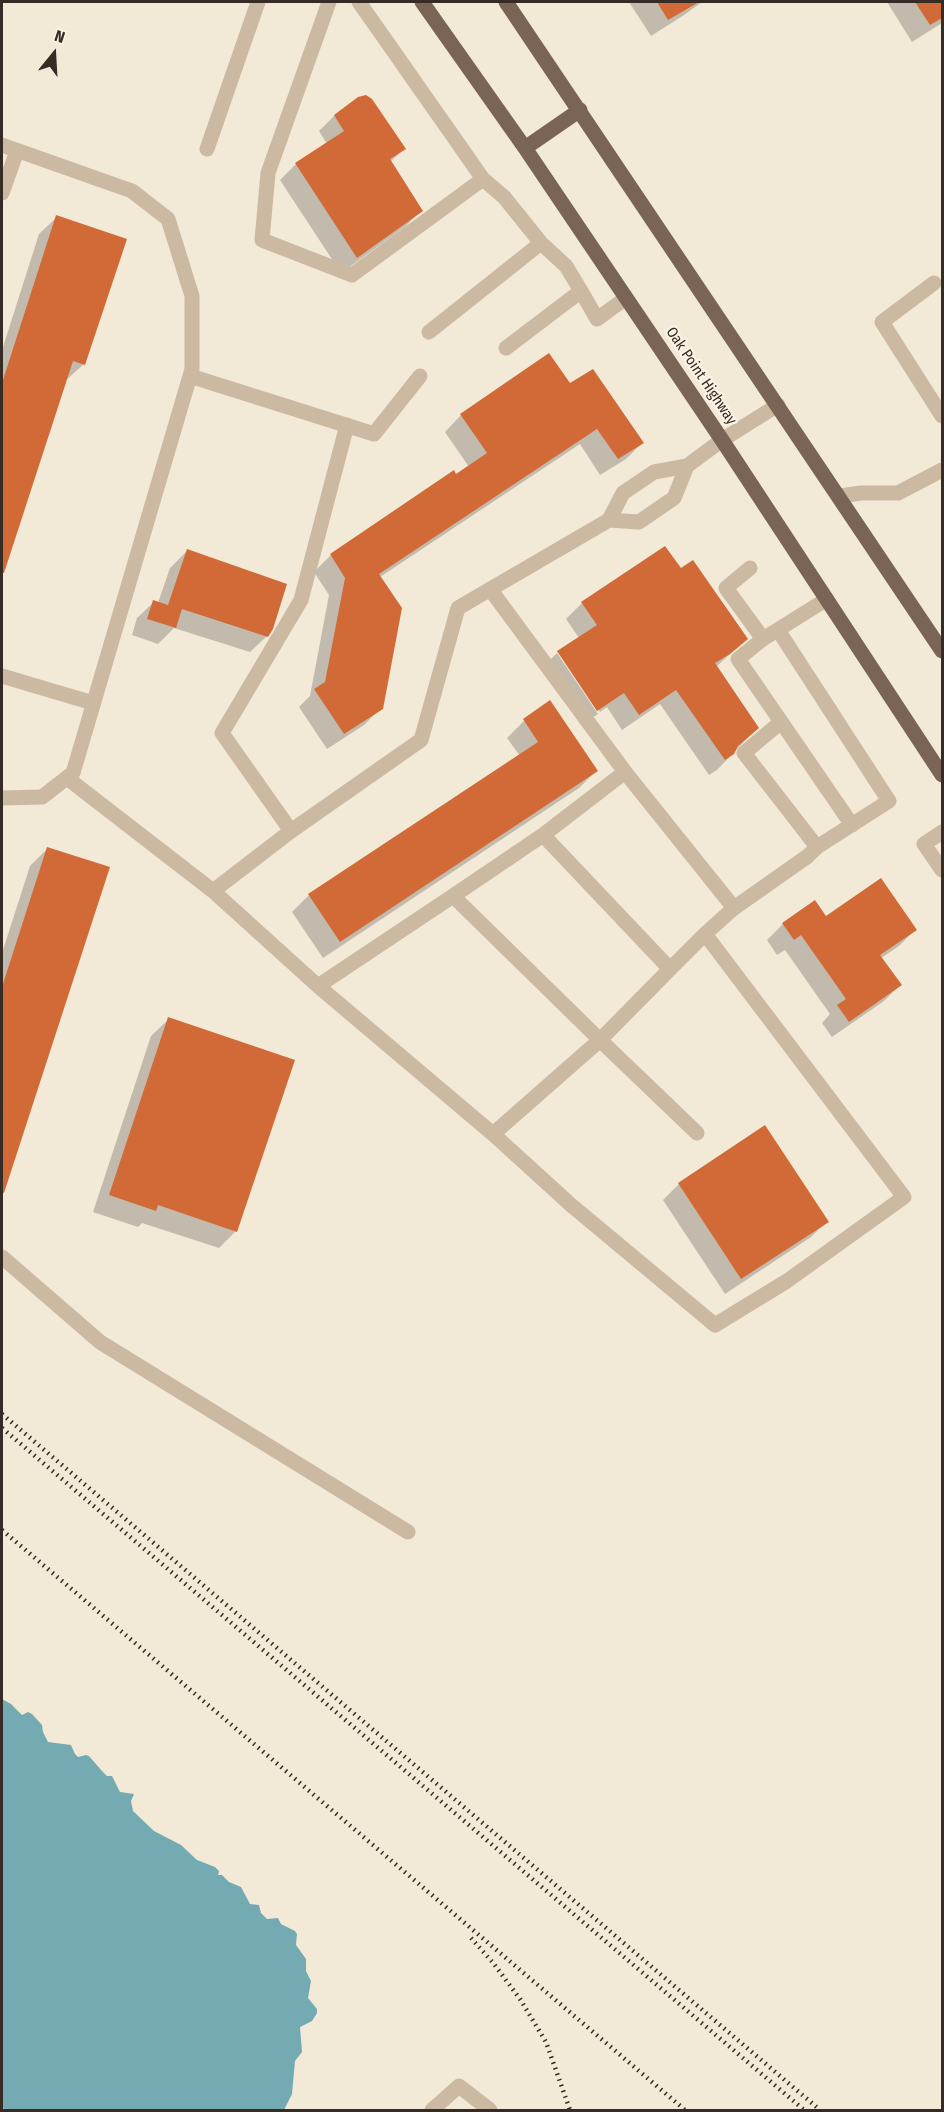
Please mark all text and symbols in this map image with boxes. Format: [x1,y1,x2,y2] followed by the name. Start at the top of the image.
[24,24,84,84] north arrow
[52,26,67,47] text: N
[662,324,740,428] street label: Oak Point Highway

